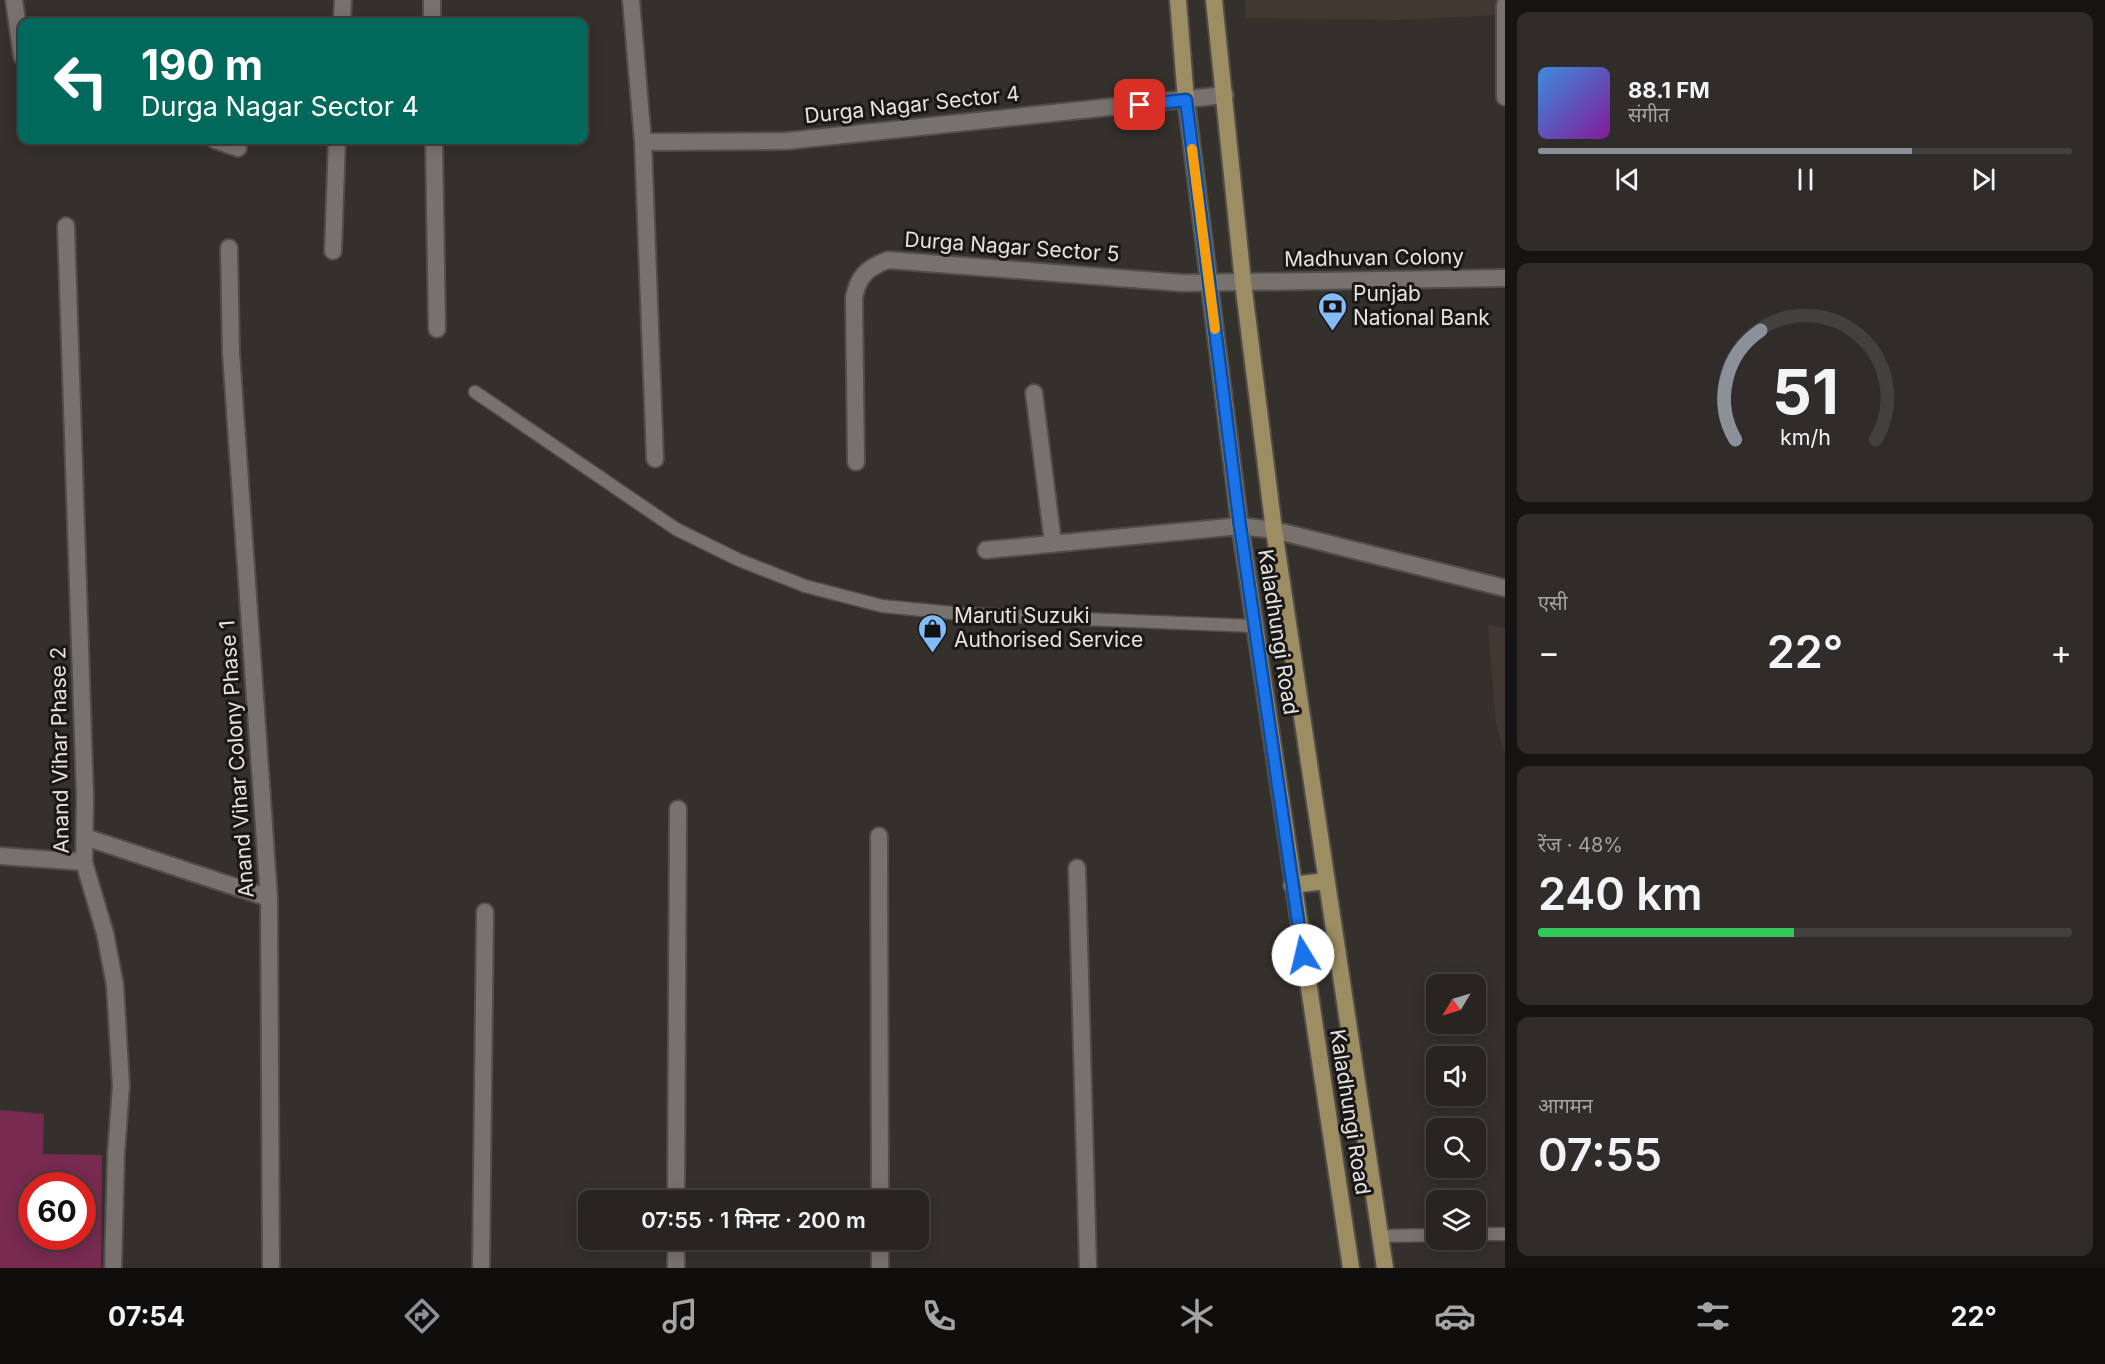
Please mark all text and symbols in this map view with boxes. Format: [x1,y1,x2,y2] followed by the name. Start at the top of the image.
[141,39,263,90] text: 190 m
[42,42,120,120] icon: left
[1628,77,1710,103] text: 88.1 FM
[1114,79,1165,130] pin
[803,81,1021,128] street label: Durga Nagar Sector 4
[1123,88,1156,121] icon: arrive
[141,90,419,123] text: Durga Nagar Sector 4
[1628,103,1669,127] text: संगीत
[1611,163,1644,196] icon: previous
[1789,163,1822,196] icon: pause
[1967,163,2000,196] icon: next
[904,227,1120,266] street label: Durga Nagar Sector 5
[1284,243,1464,272] street label: Madhuvan Colony
[1353,281,1490,330] place label: Punjab National Bank
[1316,290,1348,332] bank icon: Punjab National Bank
[1772,354,1838,429] text: 51
[1780,424,1830,450] text: km/h
[1253,547,1304,717] street label: Kaladhungi Road
[1538,591,1568,615] text: एसी
[954,603,1143,652] place label: Maruti Suzuki Authorised Service
[917,612,949,654] shop icon: Maruti Suzuki Authorised Service
[214,619,259,899] street label: Anand Vihar Colony Phase 1
[1767,624,1843,679] text: 22°
[1538,632,1560,672] text: −
[2050,632,2072,672] text: +
[45,646,74,854] street label: Anand Vihar Phase 2
[1538,833,1623,857] text: रेंज · 48%
[1538,866,1702,921] text: 240 km
[1271,923,1335,987] position arrow
[1426,974,1486,1034] north arrow
[1426,974,1486,1250] map controls
[1325,1027,1376,1197] street label: Kaladhungi Road
[1426,1046,1486,1106] button: sound
[1538,1094,1593,1118] text: आगमन
[1426,1118,1486,1178] button: search
[1538,1127,1662,1182] text: 07:55
[18,1172,96,1250] speed limit sign: 60
[1426,1190,1486,1250] button: layers
[641,1207,866,1233] text: 07:55 · 1 मिनट · 200 m
[401,1295,443,1337] icon: directions
[659,1295,701,1337] icon: music
[918,1295,960,1337] icon: phone
[1176,1295,1218,1337] icon: climate
[1434,1295,1476,1337] icon: car
[1692,1295,1734,1337] icon: filters
[108,1300,185,1333] text: 07:54
[1950,1300,1997,1333] text: 22°

